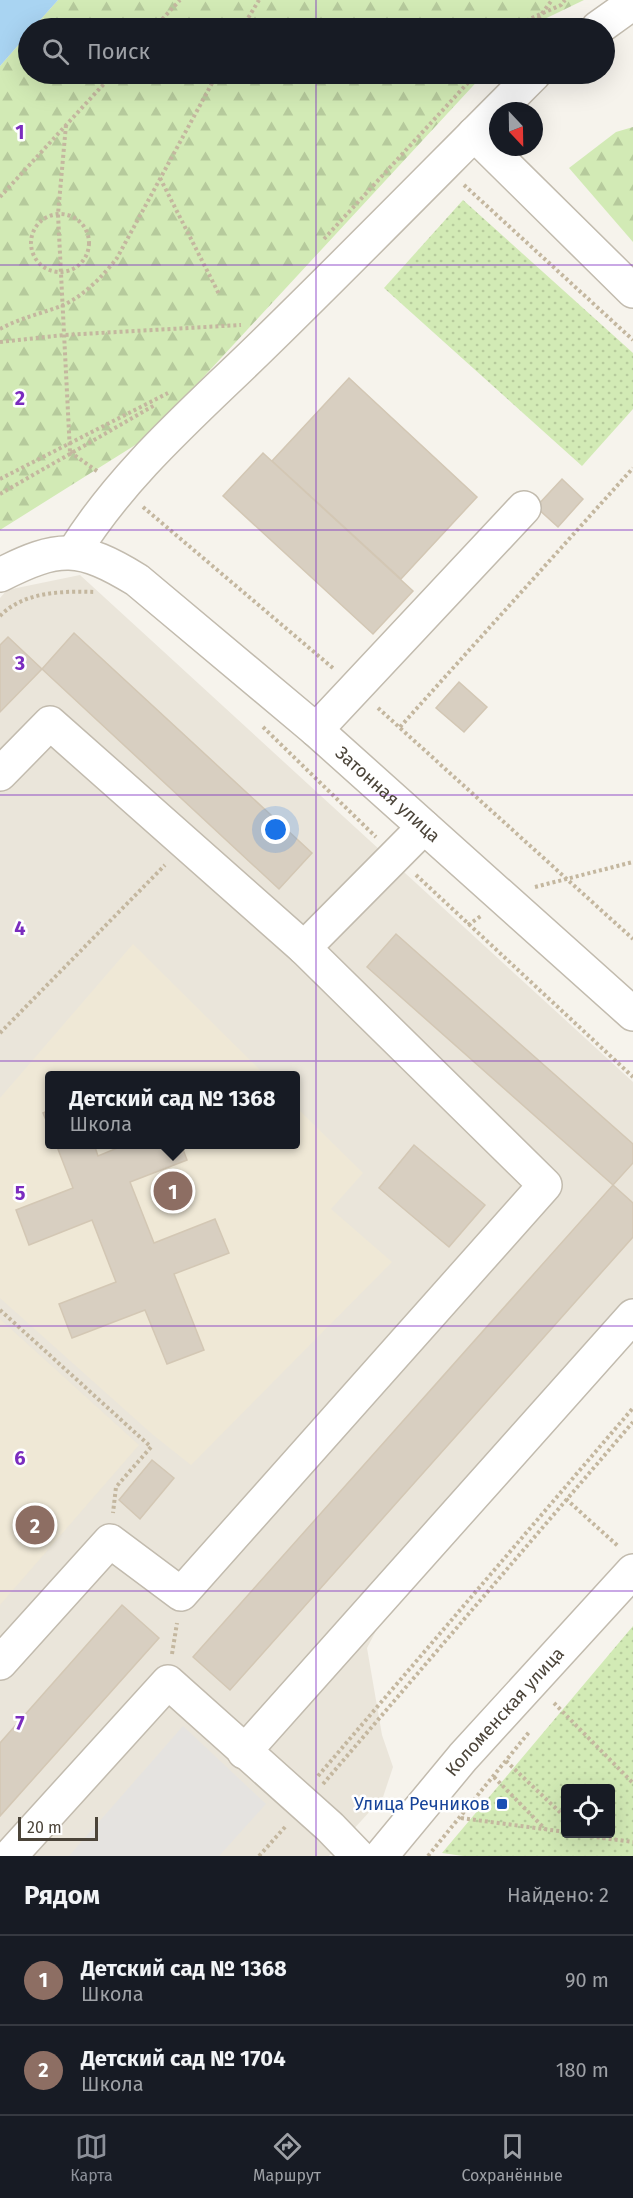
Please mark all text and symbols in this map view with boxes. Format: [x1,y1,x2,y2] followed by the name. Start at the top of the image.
[18,18,615,84] search box
[39,35,72,68] icon: search
[87,38,150,65] text: Поиск
[489,102,543,156] north arrow
[15,120,25,144] text: 1
[15,386,25,410] text: 2
[14,651,25,675] text: 3
[331,742,445,847] street label: Затонная улица
[261,815,290,844] your location
[14,916,26,940] text: 4
[45,1071,300,1149] popup
[70,1085,275,1112] text: Детский сад № 1368
[70,1112,132,1136] text: Школа
[154,1168,192,1214] pin: 1
[15,1181,26,1205] text: 5
[14,1446,26,1470] text: 6
[15,1502,54,1547] pin: 2
[441,1643,569,1781] street label: Коломенская улица
[15,1711,25,1735] text: 7
[561,1784,615,1838] map controls
[561,1784,615,1838] button: locate
[354,1793,490,1815] place label: Улица Речников
[495,1797,509,1811] marker: Улица Речников
[18,1814,98,1842] scale bar
[27,1818,62,1837] text: 20 m
[24,1880,100,1911] text: Рядом
[507,1883,609,1907] text: Найдено: 2
[81,1955,287,1982] text: Детский сад № 1368
[39,1968,48,1992] text: 1
[565,1968,609,1992] text: 90 m
[81,1982,144,2006] text: Школа
[81,2045,286,2072] text: Детский сад № 1704
[38,2058,49,2082] text: 2
[556,2058,609,2082] text: 180 m
[81,2072,144,2096] text: Школа
[70,2130,113,2185] tab: Карта
[253,2130,321,2185] tab: Маршрут
[461,2130,563,2185] tab: Сохранённые

